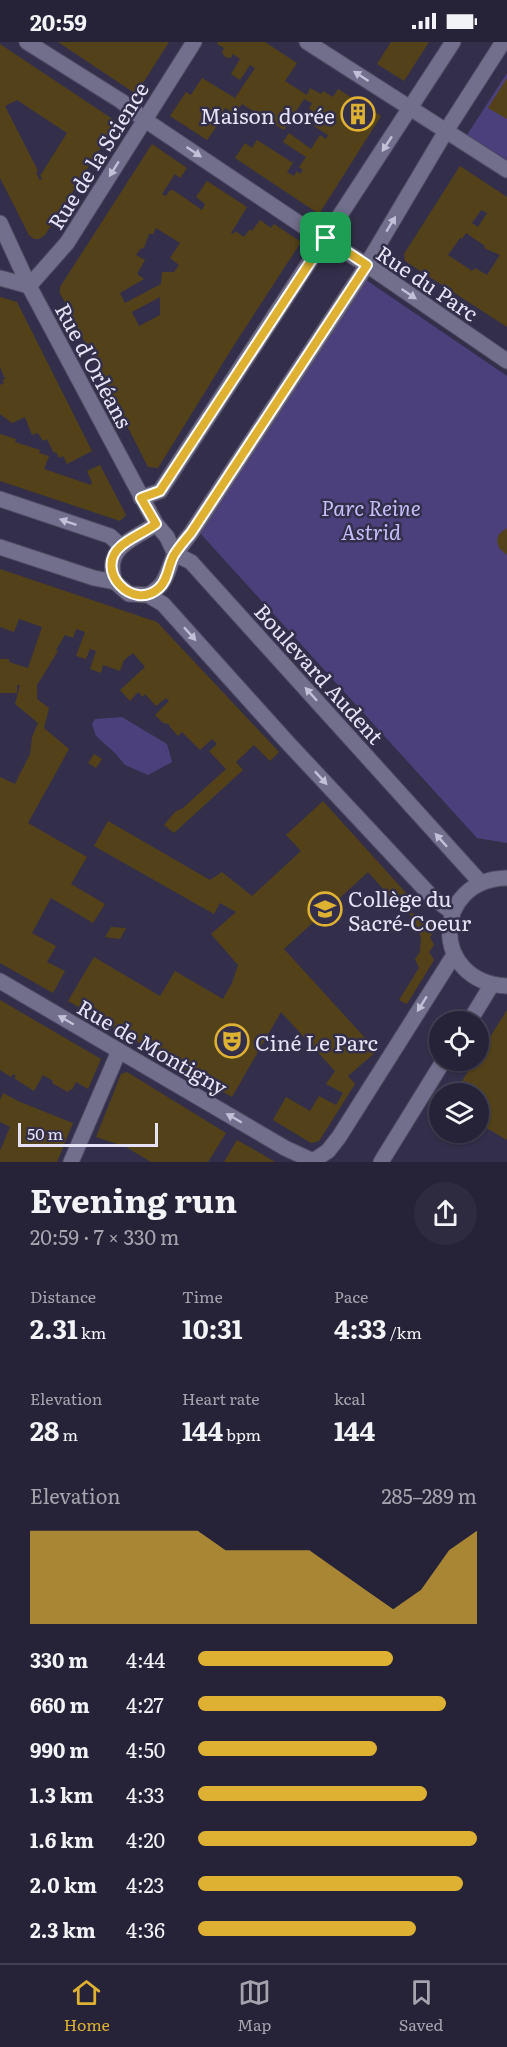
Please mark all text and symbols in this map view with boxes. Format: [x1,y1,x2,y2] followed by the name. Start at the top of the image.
[30,5,87,38] text: 20:59
[352,71,369,82] one-way arrow
[39,75,155,235] street label: Rue de la Science
[340,96,376,132] building icon: Maison dorée
[200,99,335,130] place label: Maison dorée
[381,136,392,152] one-way arrow
[186,146,202,158] one-way arrow
[108,161,119,177] one-way arrow
[300,212,351,263] pin
[386,215,396,232] one-way arrow
[309,221,342,254] icon: arrive
[371,237,485,327] street label: Rue du Parc
[401,288,417,300] one-way arrow
[49,297,141,433] street label: Rue d'Orléans
[321,491,421,546] park label: Parc Reine Astrid
[59,517,77,527] one-way arrow
[248,596,392,751] street label: Boulevard Audent
[183,626,196,641] one-way arrow
[304,687,318,702] one-way arrow
[314,771,328,786] one-way arrow
[435,833,448,848] one-way arrow
[348,882,471,937] place label: Collège du Sacré-Coeur
[307,891,343,927] school or university icon: Collège du Sacré-Coeur
[72,990,234,1102] street label: Rue de Montigny
[417,996,428,1012] one-way arrow
[429,1011,489,1143] map controls
[429,1011,489,1071] button: locate
[58,1014,74,1025] one-way arrow
[214,1023,250,1059] theatre icon: Ciné Le Parc
[255,1026,378,1057] place label: Ciné Le Parc
[429,1083,489,1143] button: layers
[226,1113,242,1124] one-way arrow
[18,1120,158,1148] scale bar
[27,1121,63,1145] text: 50 m
[30,1174,237,1223] text: Evening run
[414,1182,477,1245] button: share
[30,1221,179,1251] text: 20:59 · 7 × 330 m
[30,1284,96,1308] text: Distance
[182,1284,223,1308] text: Time
[334,1284,368,1308] text: Pace
[30,1308,78,1347] text: 2.31
[182,1308,242,1347] text: 10:31
[334,1308,387,1347] text: 4:33
[78,1320,106,1344] text: km
[387,1320,422,1344] text: /km
[30,1386,102,1410] text: Elevation
[182,1386,260,1410] text: Heart rate
[334,1386,366,1410] text: kcal
[30,1410,59,1449] text: 28
[182,1410,223,1449] text: 144
[334,1410,375,1449] text: 144
[59,1422,78,1446] text: m
[223,1422,261,1446] text: bpm
[30,1480,120,1510] text: Elevation
[381,1480,477,1510] text: 285–289 m
[30,1644,88,1674] text: 330 m
[126,1644,165,1674] text: 4:44
[30,1689,90,1719] text: 660 m
[126,1689,164,1719] text: 4:27
[30,1734,89,1764] text: 990 m
[126,1734,165,1764] text: 4:50
[30,1779,93,1809] text: 1.3 km
[126,1779,165,1809] text: 4:33
[30,1824,94,1854] text: 1.6 km
[126,1824,165,1854] text: 4:20
[30,1869,97,1899] text: 2.0 km
[126,1869,164,1899] text: 4:23
[30,1914,96,1944] text: 2.3 km
[126,1914,165,1944] text: 4:36
[64,1976,110,2036] tab: Home
[237,1976,271,2036] tab: Map
[399,1976,443,2036] tab: Saved

